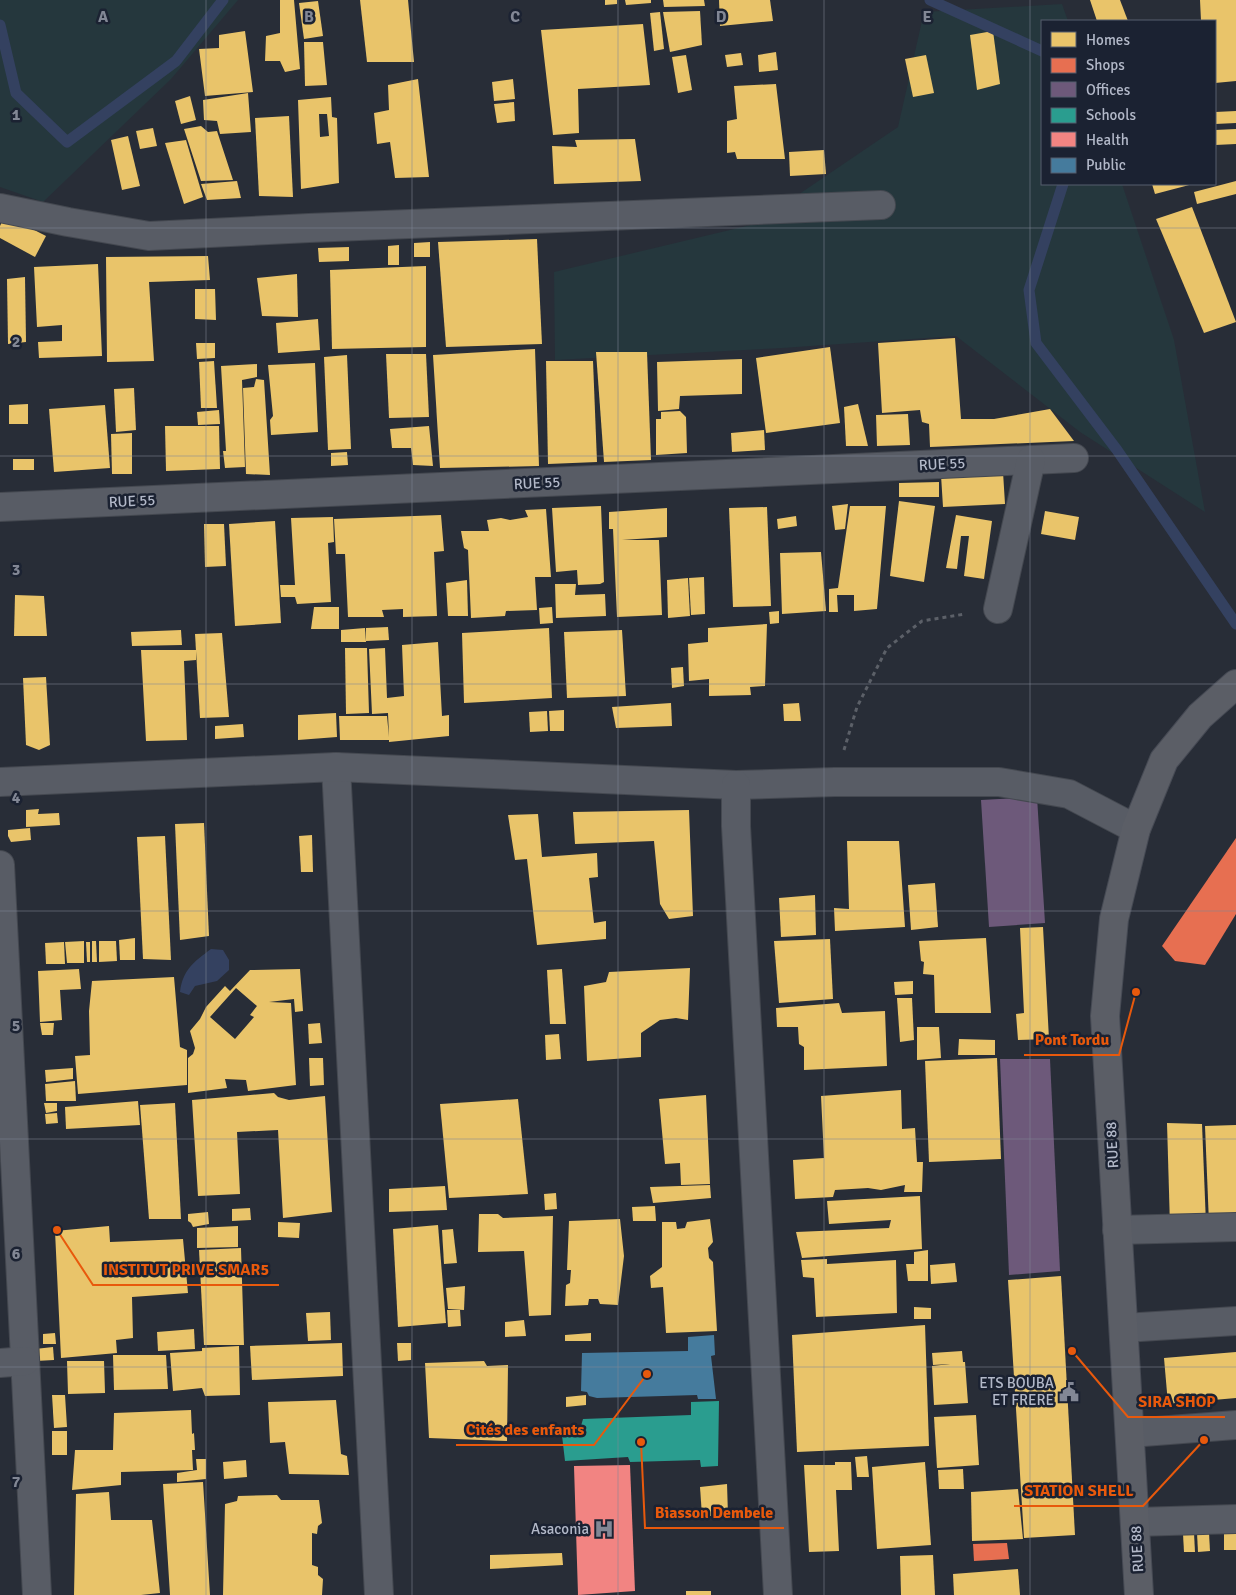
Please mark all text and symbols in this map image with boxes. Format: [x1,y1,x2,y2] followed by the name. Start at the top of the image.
[98,7,109,27] text: A
[304,7,314,27] text: B
[510,7,520,27] text: C
[716,7,727,27] text: D
[922,7,932,27] text: E
[1041,20,1216,185] legend
[1086,31,1130,49] text: Homes
[1086,56,1125,74] text: Shops
[1086,81,1131,99] text: Offices
[12,105,21,125] text: 1
[1086,106,1137,124] text: Schools
[1086,131,1129,149] text: Health
[1086,156,1126,174] text: Public
[12,332,20,352] text: 2
[918,454,966,474] street label: RUE 55
[513,473,561,493] street label: RUE 55
[108,491,156,511] street label: RUE 55
[12,560,20,580] text: 3
[12,788,21,808] text: 4
[12,1016,20,1036] text: 5
[1024,1024,1119,1055] callout: Pont Tordu
[1035,1030,1109,1050] text: Pont Tordu
[1102,1121,1122,1169] street label: RUE 88
[12,1244,21,1264] text: 6
[93,1254,279,1285] callout: INSTITUT PRIVE SMAR5
[103,1260,269,1280] text: INSTITUT PRIVE SMAR5
[979,1374,1054,1409] place label: ETS BOUBA ET FRERE
[1058,1381,1080,1403] public building icon: ETS BOUBA ET FRERE
[1128,1386,1225,1417] callout: SIRA SHOP
[1138,1392,1216,1412] text: SIRA SHOP
[456,1414,594,1445] callout: Cités des enfants
[466,1420,584,1440] text: Cités des enfants
[12,1472,21,1492] text: 7
[1014,1475,1143,1506] callout: STATION SHELL
[1024,1481,1134,1501] text: STATION SHELL
[645,1497,784,1528] callout: Biasson Dembele
[655,1503,773,1523] text: Biasson Dembele
[593,1518,615,1540] hospital icon: Asaconia
[531,1520,589,1538] place label: Asaconia
[1127,1525,1147,1573] street label: RUE 88

